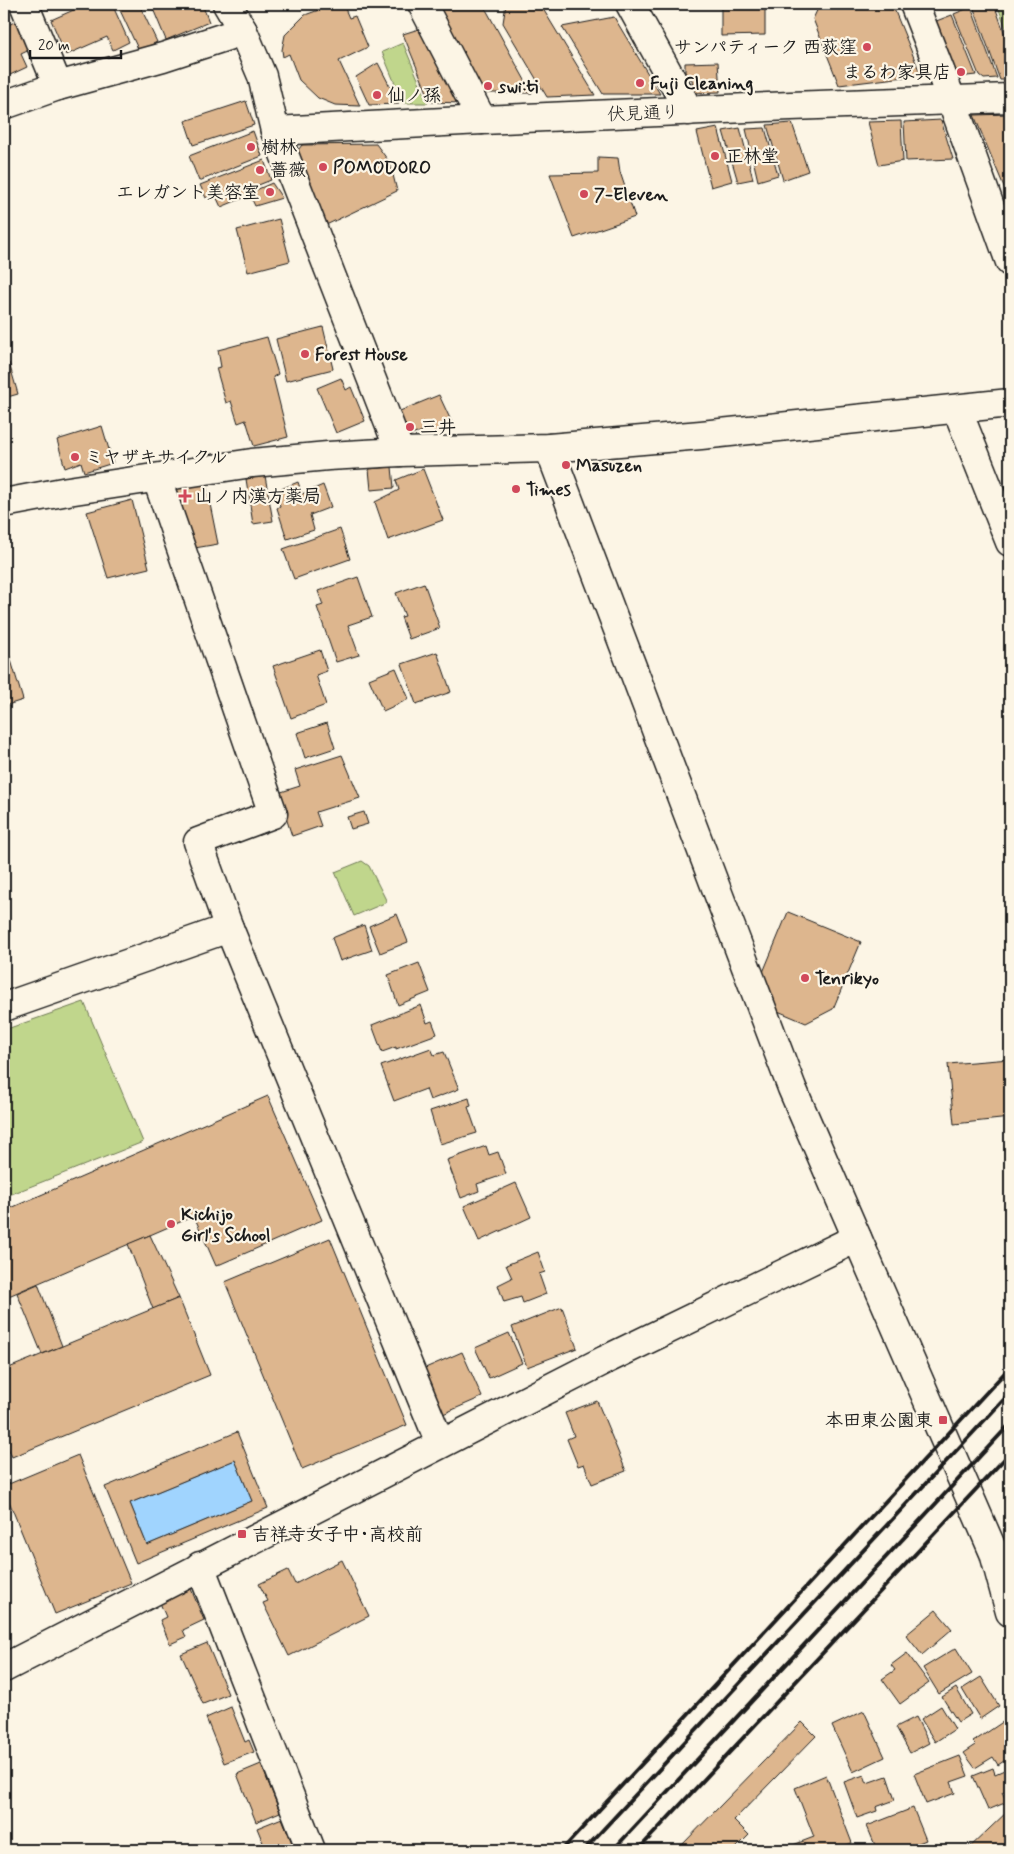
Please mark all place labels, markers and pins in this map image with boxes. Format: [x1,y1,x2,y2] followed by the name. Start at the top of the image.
[674,36,857,60] place label: サンパティーク 西荻窪
[861,41,873,53] marker: サンパティーク 西荻窪
[843,61,951,85] place label: まるわ家具店
[955,66,967,78] marker: まるわ家具店
[650,72,754,96] place label: Fuji Cleaning
[497,75,539,99] place label: swi:ti
[634,77,646,89] marker: Fuji Cleaning
[482,80,494,92] marker: swi:ti
[387,84,441,108] place label: 仙ノ孫
[371,89,383,101] marker: 仙ノ孫
[261,136,297,160] place label: 樹林
[245,141,257,153] marker: 樹林
[725,145,779,169] place label: 正林堂
[709,150,721,162] marker: 正林堂
[333,156,431,180] place label: POMODORO
[270,159,306,183] place label: 薔薇
[317,161,329,173] marker: POMODORO
[254,164,266,176] marker: 薔薇
[116,181,260,205] place label: エレガント美容室
[594,183,669,207] place label: 7-Eleven
[264,186,276,198] marker: エレガント美容室
[578,188,590,200] marker: 7-Eleven
[315,343,408,367] place label: Forest House
[299,348,311,360] marker: Forest House
[420,416,456,440] place label: 三井
[404,421,416,433] marker: 三井
[85,446,227,470] place label: ミヤザキサイクル
[69,451,81,463] marker: ミヤザキサイクル
[576,454,642,478] place label: Masuzen
[560,459,572,471] marker: Masuzen
[526,478,571,502] place label: Times
[510,483,522,495] marker: Times
[195,485,321,509] place label: 山ノ内漢方薬局
[179,490,191,502] marker: 山ノ内漢方薬局
[815,967,879,991] place label: Tenrikyo
[799,972,811,984] marker: Tenrikyo
[181,1203,271,1248] place label: Kichijo Girl's School
[165,1218,177,1230] marker: Kichijo Girl's School
[825,1409,933,1433] place label: 本田東公園東
[937,1414,949,1426] marker: 本田東公園東
[252,1523,423,1547] place label: 吉祥寺女子中･高校前
[236,1528,248,1540] marker: 吉祥寺女子中･高校前

